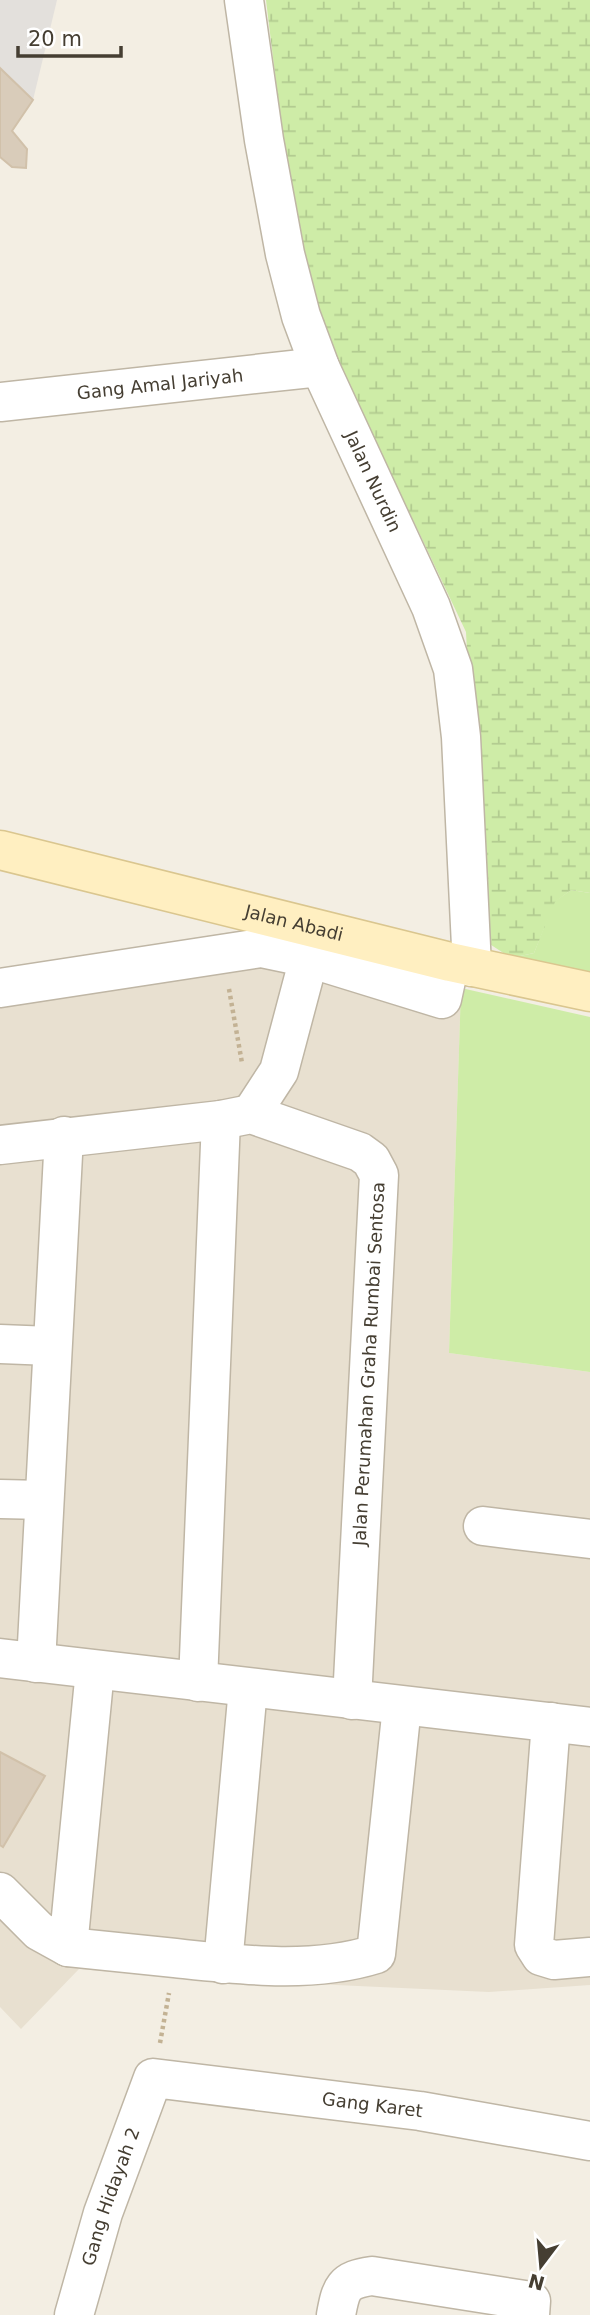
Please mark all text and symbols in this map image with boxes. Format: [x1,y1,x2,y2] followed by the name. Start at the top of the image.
[18,14,121,58] scale bar
[28,27,82,51] text: 20 m
[76,364,244,404] street label: Gang Amal Jariyah
[341,426,406,535] street label: Jalan Nurdin
[242,900,346,945] street label: Jalan Abadi
[348,1181,389,1548] street label: Jalan Perumahan Graha Rumbai Sentosa
[321,2088,424,2121] street label: Gang Karet
[78,2124,144,2268] street label: Gang Hidayah 2
[506,2231,576,2301] north arrow
[526,2270,547,2295] text: N

